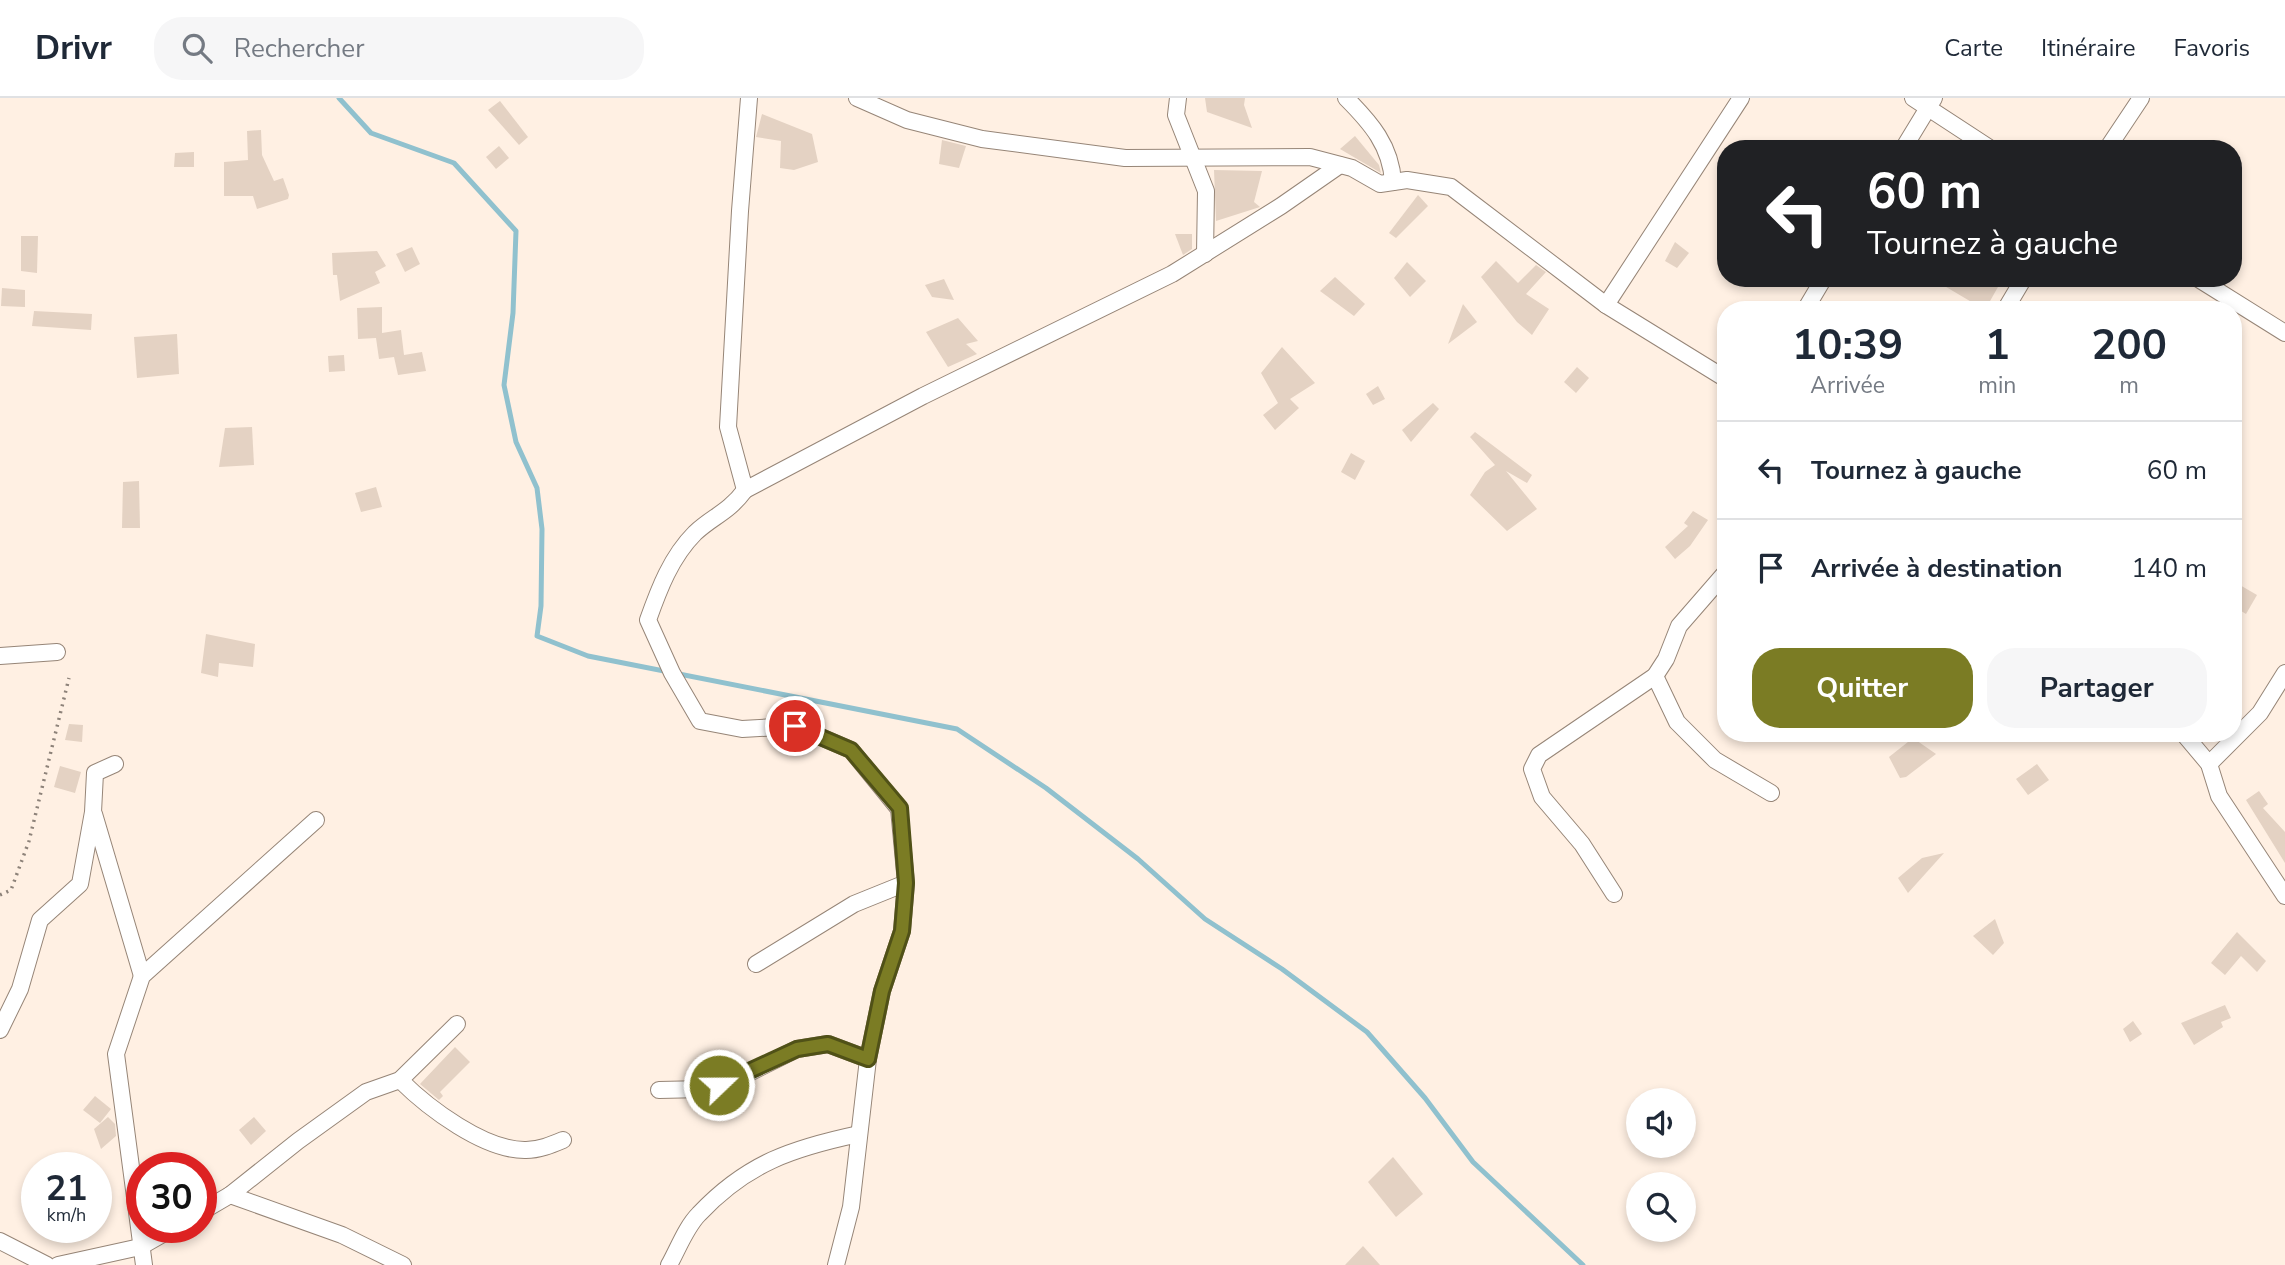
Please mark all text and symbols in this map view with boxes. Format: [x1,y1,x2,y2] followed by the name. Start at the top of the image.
[154,17,644,80] search box
[35,26,112,71] text: Drivr
[178,29,216,67] icon: search
[234,31,364,66] text: Rechercher
[1944,32,2003,64] text: Carte
[2041,32,2135,64] text: Itinéraire
[2173,32,2250,64] text: Favoris
[1867,158,1982,225] text: 60 m
[1752,168,1843,259] icon: left
[1867,222,2118,265] text: Tournez à gauche
[1792,317,1903,374] text: 10:39
[1985,317,2010,374] text: 1
[2091,317,2167,374] text: 200
[1810,370,1885,401] text: Arrivée
[1978,370,2016,401] text: min
[2119,370,2139,401] text: m
[1752,451,1790,489] icon: left
[1811,453,2022,488] text: Tournez à gauche
[2147,453,2207,488] text: 60 m
[1752,549,1790,587] icon: arrive
[1811,551,2062,586] text: Arrivée à destination
[2131,551,2207,586] text: 140 m
[1752,648,1973,728] button: Quitter
[1987,648,2207,728] button: Partager
[765,696,825,756] pin
[776,707,814,745] icon: arrive
[682,1048,756,1122] position arrow
[1626,1088,1696,1242] map controls
[1626,1088,1696,1158] button: sound
[126,1152,217,1243] speed limit sign: 30
[45,1165,88,1212] text: 21
[1626,1172,1696,1242] button: search
[47,1203,86,1227] text: km/h

